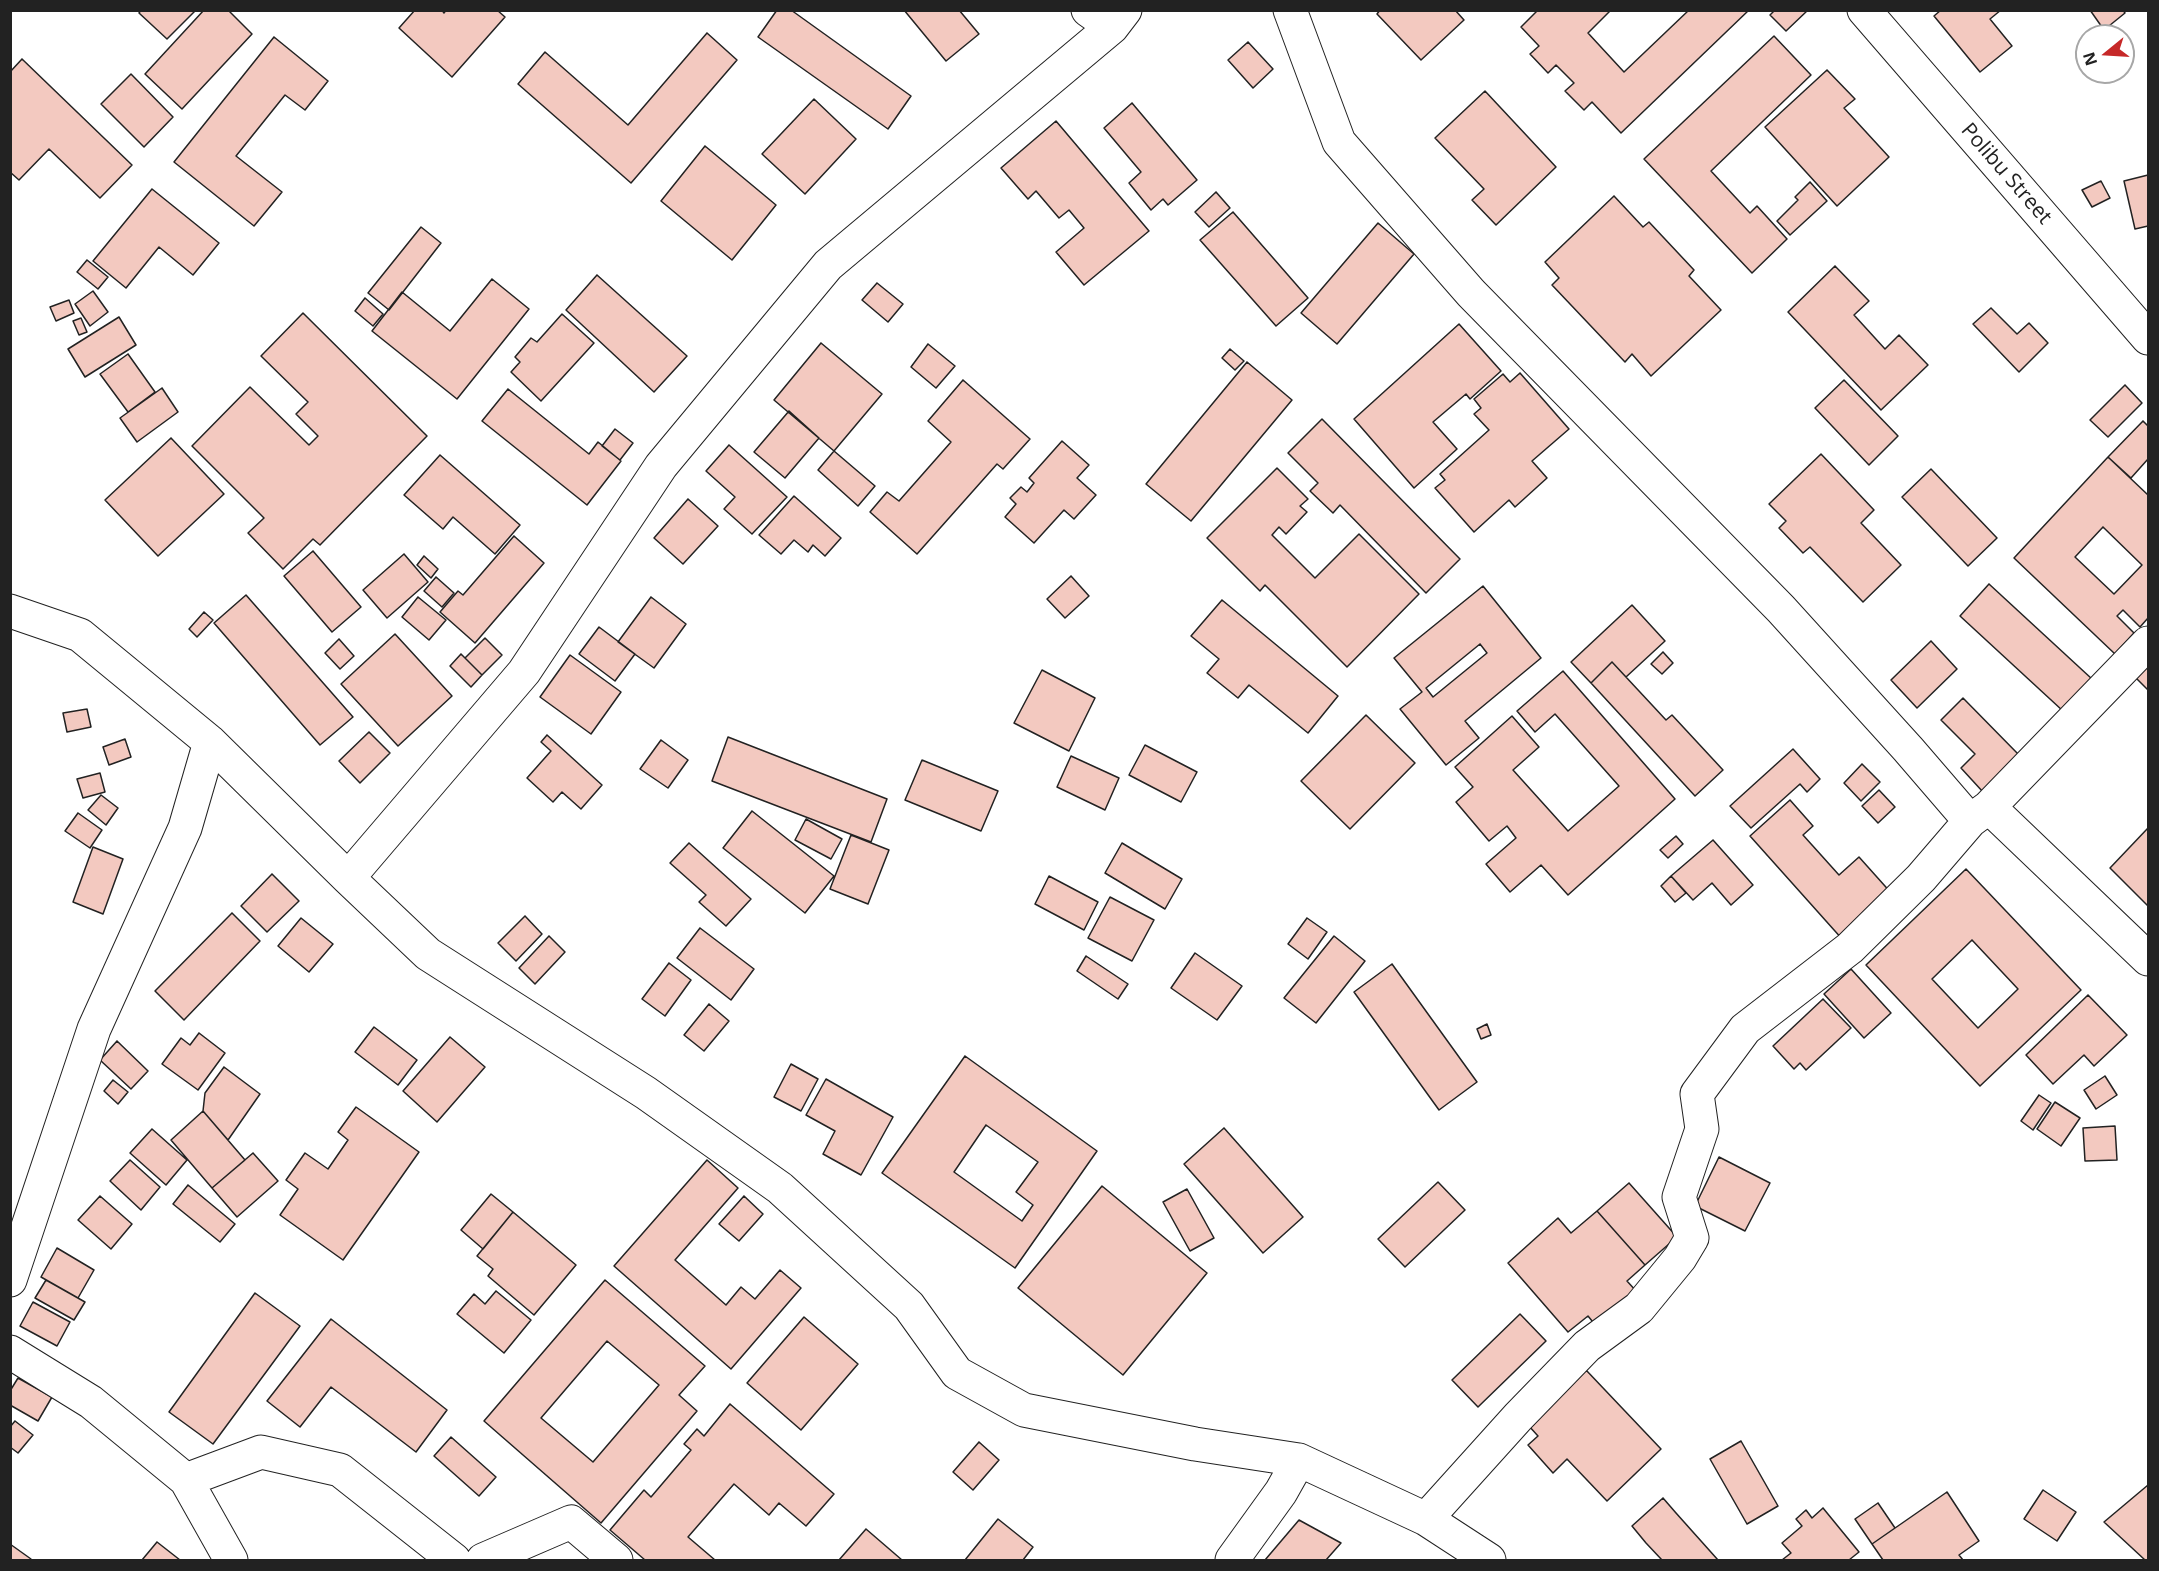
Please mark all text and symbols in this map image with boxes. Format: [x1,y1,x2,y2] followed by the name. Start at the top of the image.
[2075,24,2135,84] north arrow
[2077,49,2102,69] text: N
[1955,118,2057,230] street label: Polibu Street

